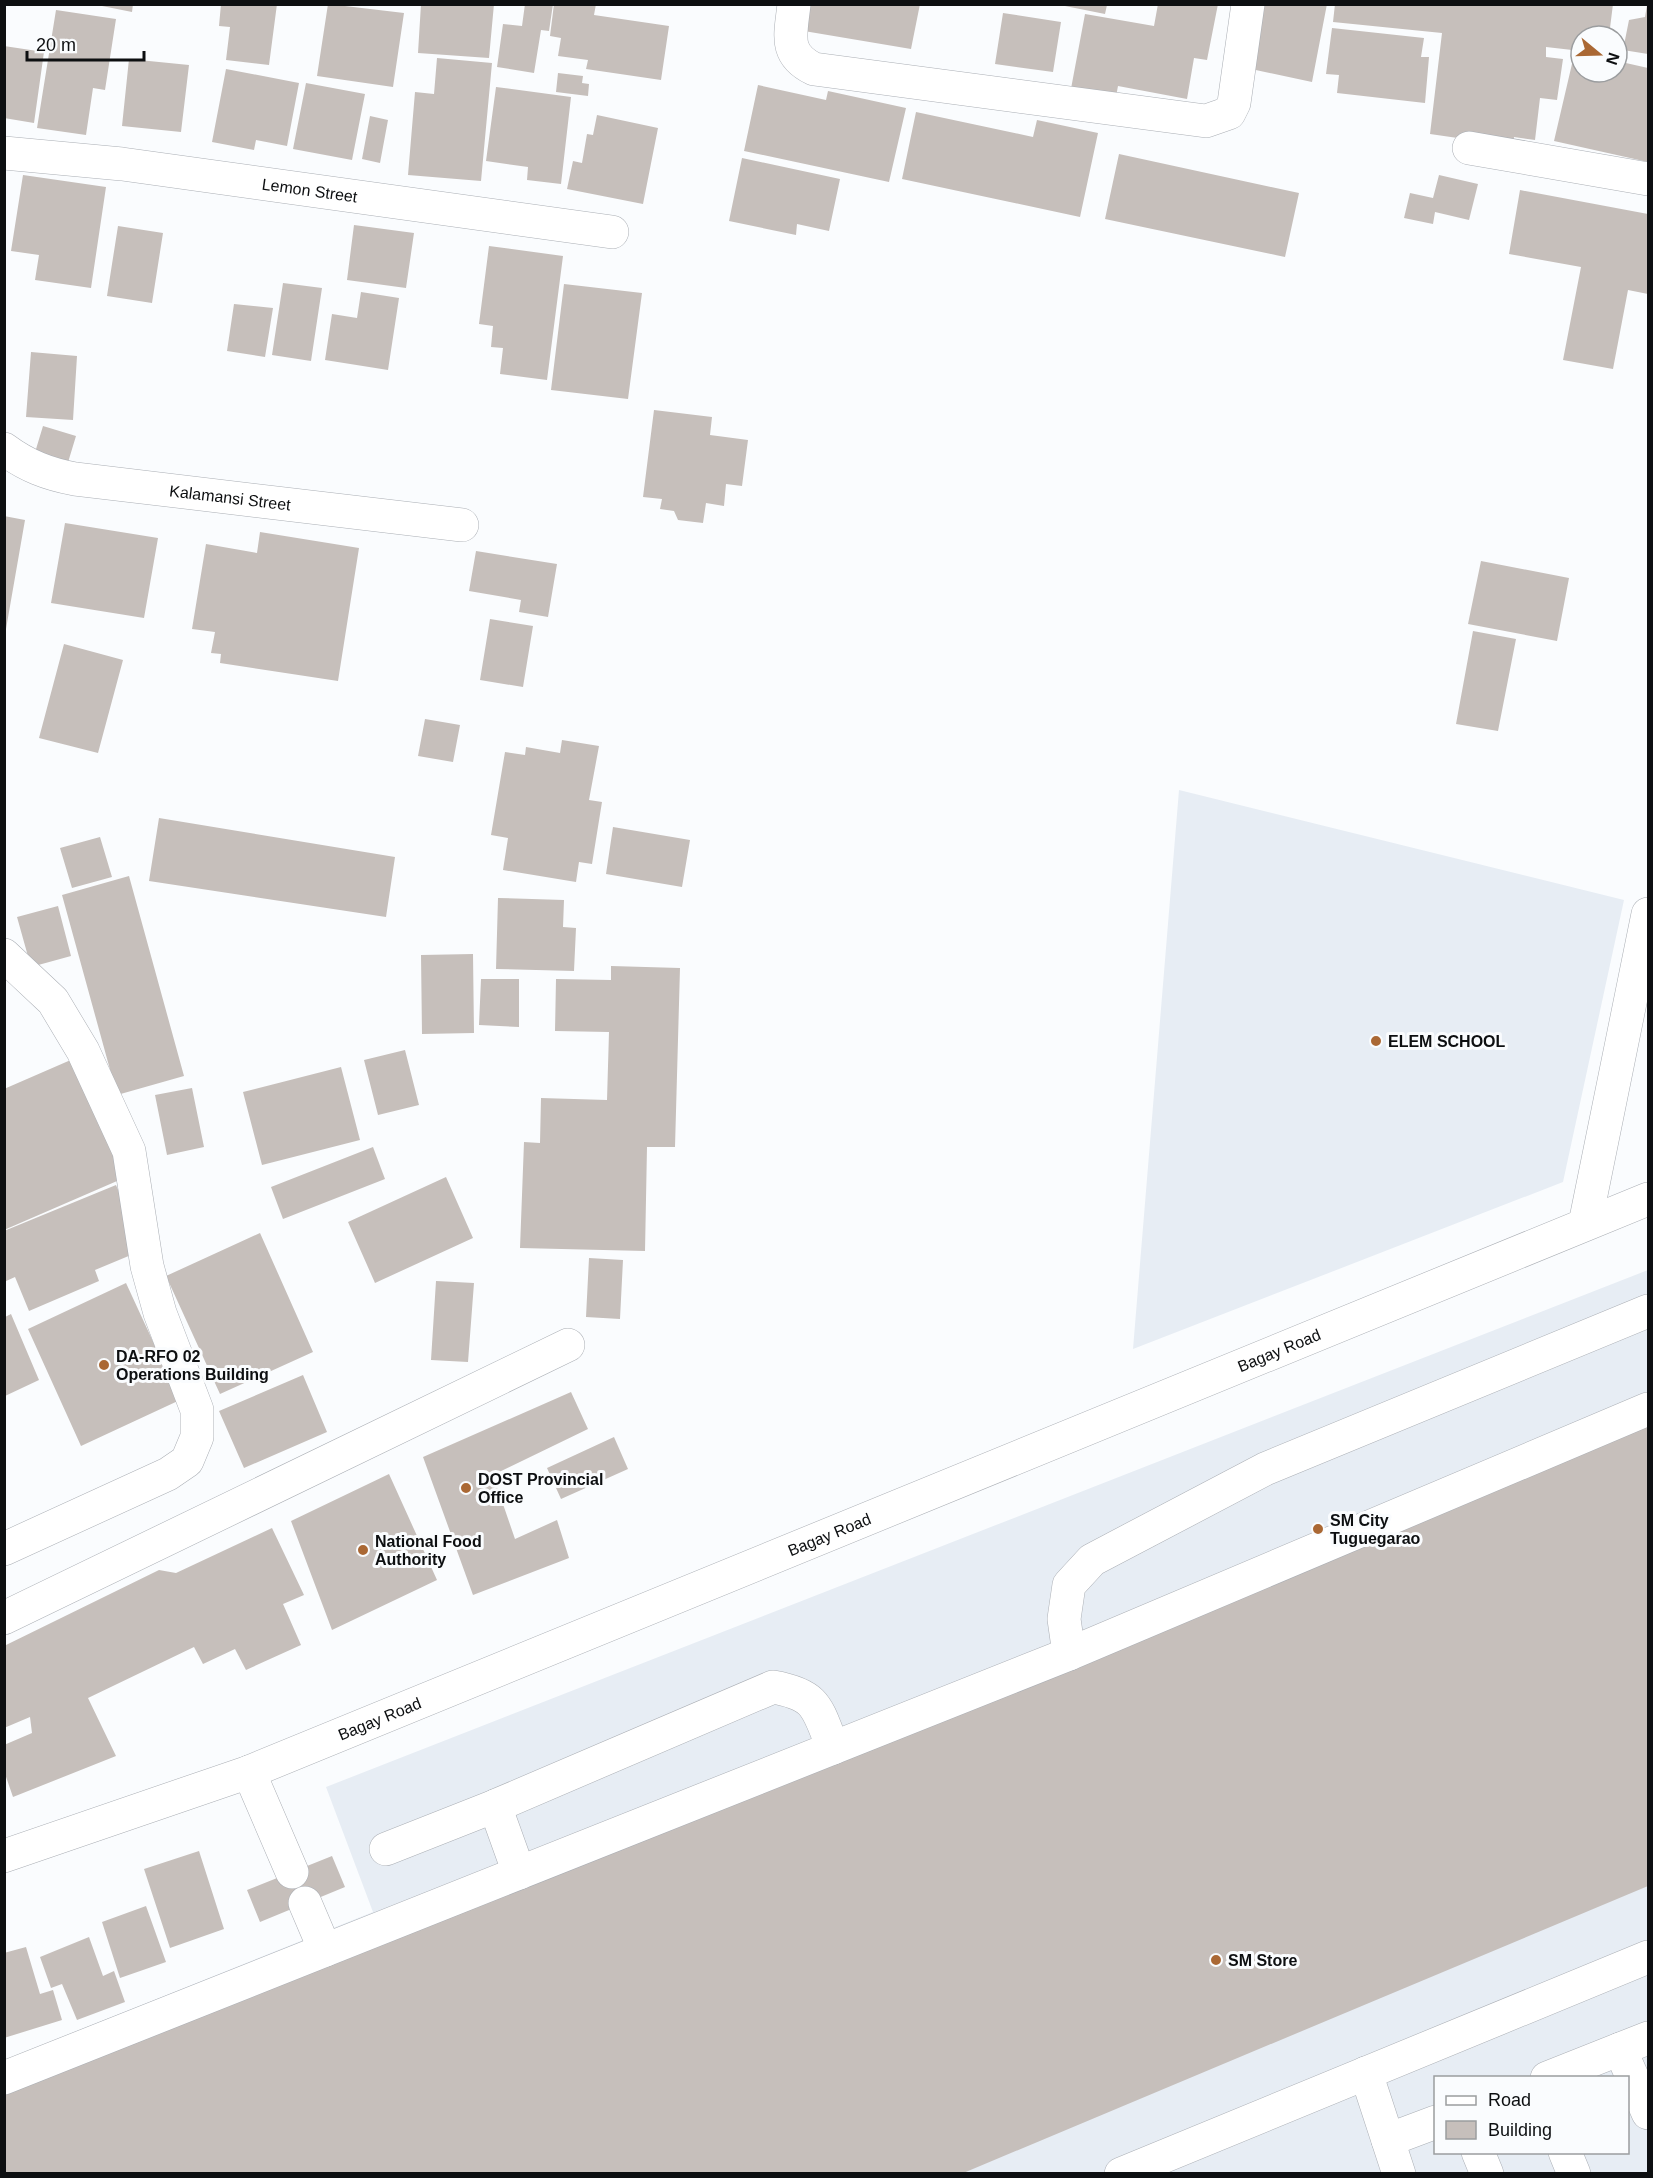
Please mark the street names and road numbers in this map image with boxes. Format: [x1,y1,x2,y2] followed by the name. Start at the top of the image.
[261,175,359,205] street label: Lemon Street
[169,482,292,513] street label: Kalamansi Street
[1235,1326,1323,1375] street label: Bagay Road
[785,1510,873,1559] street label: Bagay Road
[335,1694,423,1743] street label: Bagay Road

